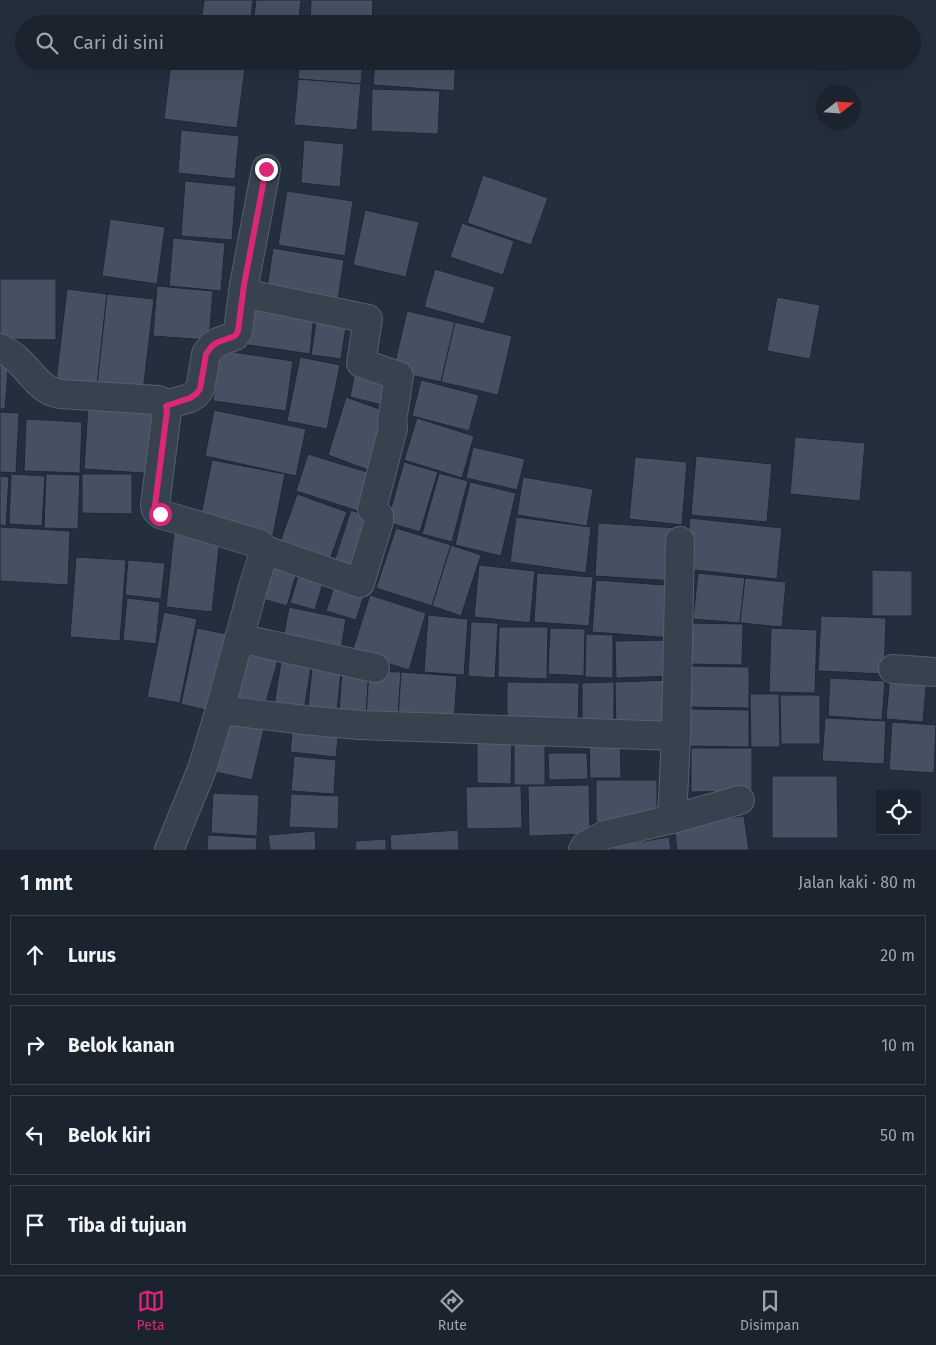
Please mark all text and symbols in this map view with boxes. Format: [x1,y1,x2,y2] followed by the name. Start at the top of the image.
[15,15,921,70] search box
[33,29,61,57] icon: search
[73,31,164,54] text: Cari di sini
[816,85,861,130] north arrow
[255,158,278,181] route end
[149,503,172,526] route start
[876,790,921,835] map controls
[876,790,921,835] button: locate
[20,870,73,896] text: 1 mnt
[798,873,916,892] text: Jalan kaki · 80 m
[21,941,49,969] icon: ahead
[68,944,116,967] text: Lurus
[880,946,915,965] text: 20 m
[21,1031,49,1059] icon: right
[68,1034,175,1057] text: Belok kanan
[881,1036,915,1055] text: 10 m
[21,1121,49,1149] icon: left
[68,1124,151,1147] text: Belok kiri
[880,1126,915,1145] text: 50 m
[21,1211,49,1239] icon: arrive
[68,1214,187,1237] text: Tiba di tujuan
[137,1287,165,1334] tab: Peta
[438,1287,467,1334] tab: Rute
[740,1287,799,1334] tab: Disimpan

